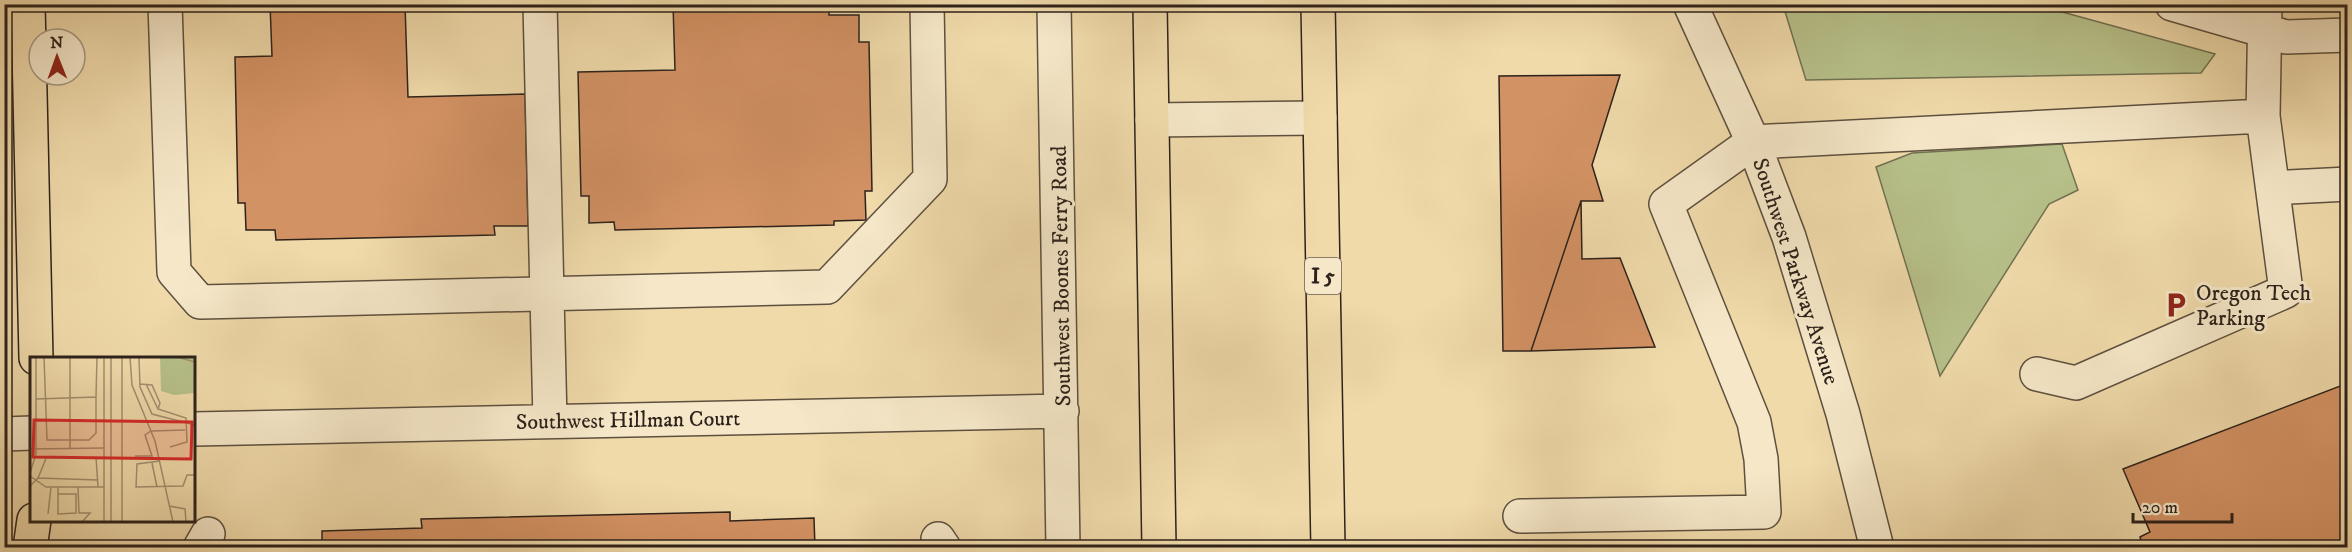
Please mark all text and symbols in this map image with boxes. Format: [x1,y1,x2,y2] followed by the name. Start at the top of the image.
[27,27,87,87] north arrow
[50,33,63,53] text: N
[1046,145,1077,407] street label: Southwest Boones Ferry Road
[1746,155,1845,388] street label: Southwest Parkway Avenue
[1305,258,1341,294] road number: I 5
[2196,280,2312,332] place label: Oregon Tech Parking
[2161,290,2191,320] parking icon: Oregon Tech Parking
[30,357,195,522] inset map
[516,405,740,436] street label: Southwest Hillman Court
[2133,486,2232,524] scale bar
[2142,497,2178,519] text: 20 m

